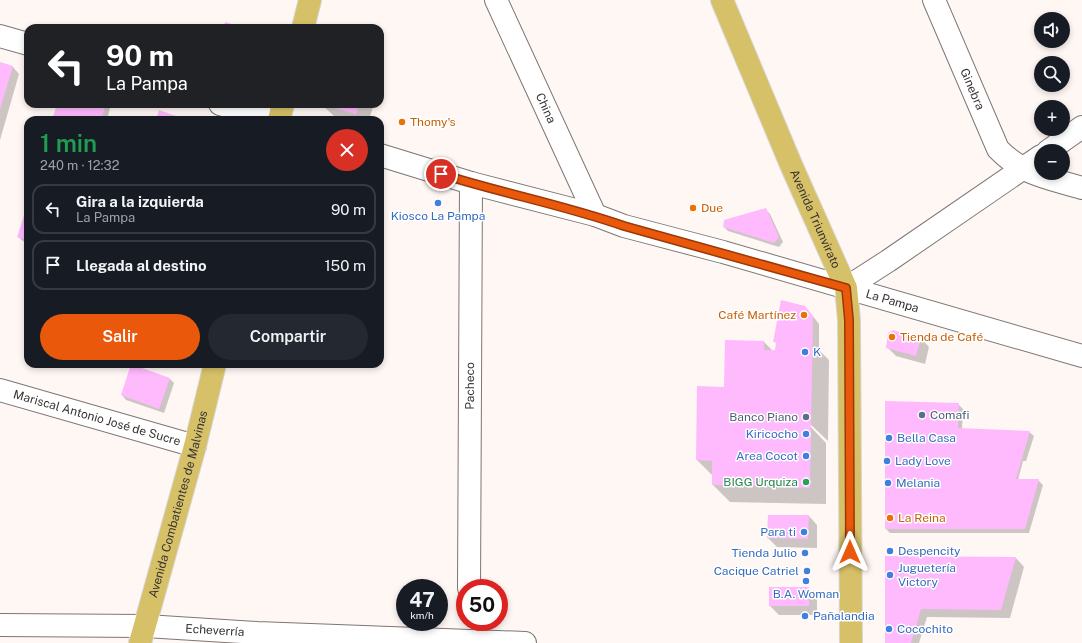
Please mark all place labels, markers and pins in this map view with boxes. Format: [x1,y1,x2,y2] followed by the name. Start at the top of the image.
[410,115,456,129] place label: Thomy's
[397,117,407,127] marker: Thomy's
[424,157,458,191] pin
[433,198,443,208] marker: Kiosco La Pampa
[701,201,723,215] place label: Due
[688,203,698,213] marker: Due
[391,209,485,223] place label: Kiosco La Pampa
[718,308,796,322] place label: Café Martínez
[799,310,809,320] marker: Café Martínez
[900,330,983,344] place label: Tienda de Café
[887,332,897,342] marker: Tienda de Café
[813,345,821,359] place label: K
[800,347,810,357] marker: K
[930,408,970,422] place label: Comafi
[729,410,798,424] place label: Banco Piano
[917,410,927,420] marker: Comafi
[801,412,811,422] marker: Banco Piano
[746,427,798,441] place label: Kiricocho
[801,429,811,439] marker: Kiricocho
[897,431,956,445] place label: Bella Casa
[884,433,894,443] marker: Bella Casa
[736,449,798,463] place label: Area Cocot
[801,451,811,461] marker: Area Cocot
[895,454,951,468] place label: Lady Love
[882,456,892,466] marker: Lady Love
[723,475,798,489] place label: BIGG Urquiza
[896,476,940,490] place label: Melania
[801,477,811,487] marker: BIGG Urquiza
[883,478,893,488] marker: Melania
[898,511,946,525] place label: La Reina
[885,513,895,523] marker: La Reina
[760,525,796,539] place label: Para ti
[799,527,809,537] marker: Para ti
[898,544,961,558] place label: Despencity
[731,546,797,560] place label: Tienda Julio
[885,546,895,556] marker: Despencity
[800,548,810,558] marker: Tienda Julio
[898,561,956,589] place label: Juguetería Victory
[714,564,799,578] place label: Cacique Catriel
[802,566,812,576] marker: Cacique Catriel
[885,570,895,580] marker: Juguetería Victory
[801,576,811,586] marker: B.A. Woman
[773,587,839,601] place label: B.A. Woman
[813,609,875,623] place label: Pañalandia
[800,611,810,621] marker: Pañalandia
[897,622,953,636] place label: Cocochito
[884,624,894,634] marker: Cocochito

